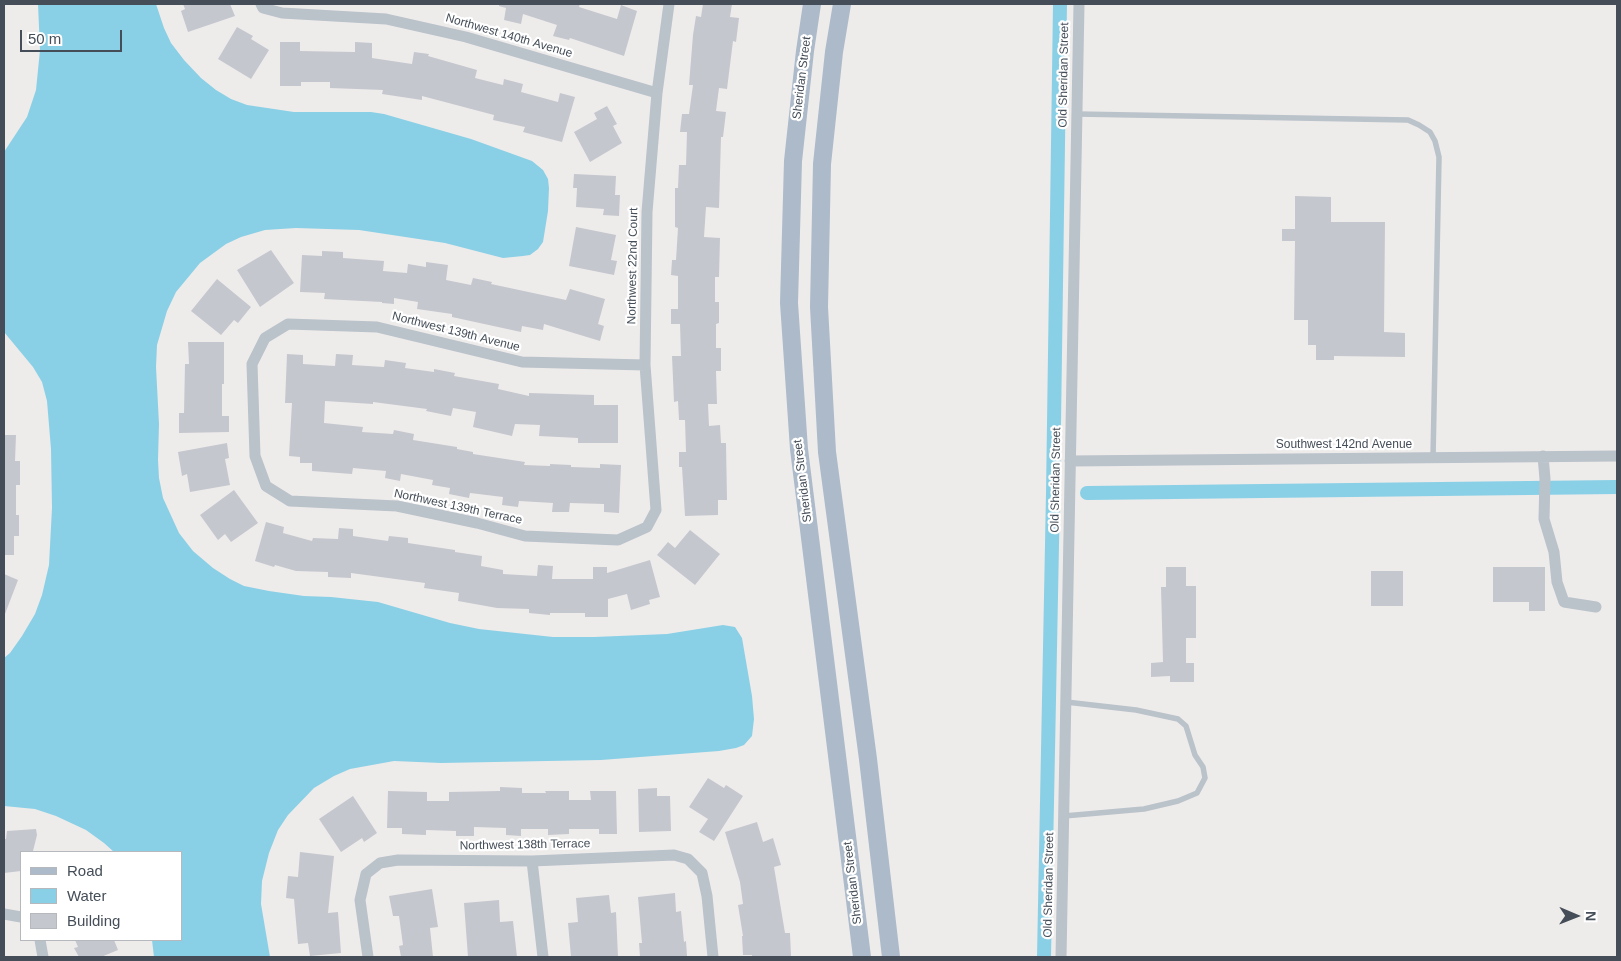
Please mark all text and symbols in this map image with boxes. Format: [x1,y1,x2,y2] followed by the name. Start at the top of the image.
[444,11,574,61] street label: Northwest 140th Avenue
[22,20,125,52] scale bar
[1056,22,1072,128] street label: Old Sheridan Street
[28,30,61,47] text: 50 m
[790,36,814,120] street label: Sheridan Street
[625,208,641,324] street label: Northwest 22nd Court
[391,309,521,355] street label: Northwest 139th Avenue
[1048,427,1064,533] street label: Old Sheridan Street
[1276,438,1412,452] street label: Southwest 142nd Avenue
[791,439,815,523] street label: Sheridan Street
[393,486,523,528] street label: Northwest 139th Terrace
[1041,832,1057,938] street label: Old Sheridan Street
[460,837,590,853] street label: Northwest 138th Terrace
[841,841,865,925] street label: Sheridan Street
[20,851,182,941] legend
[67,862,103,879] text: Road
[67,887,106,904] text: Water
[1551,891,1601,941] north arrow
[1583,911,1599,921] text: N
[67,912,120,929] text: Building

